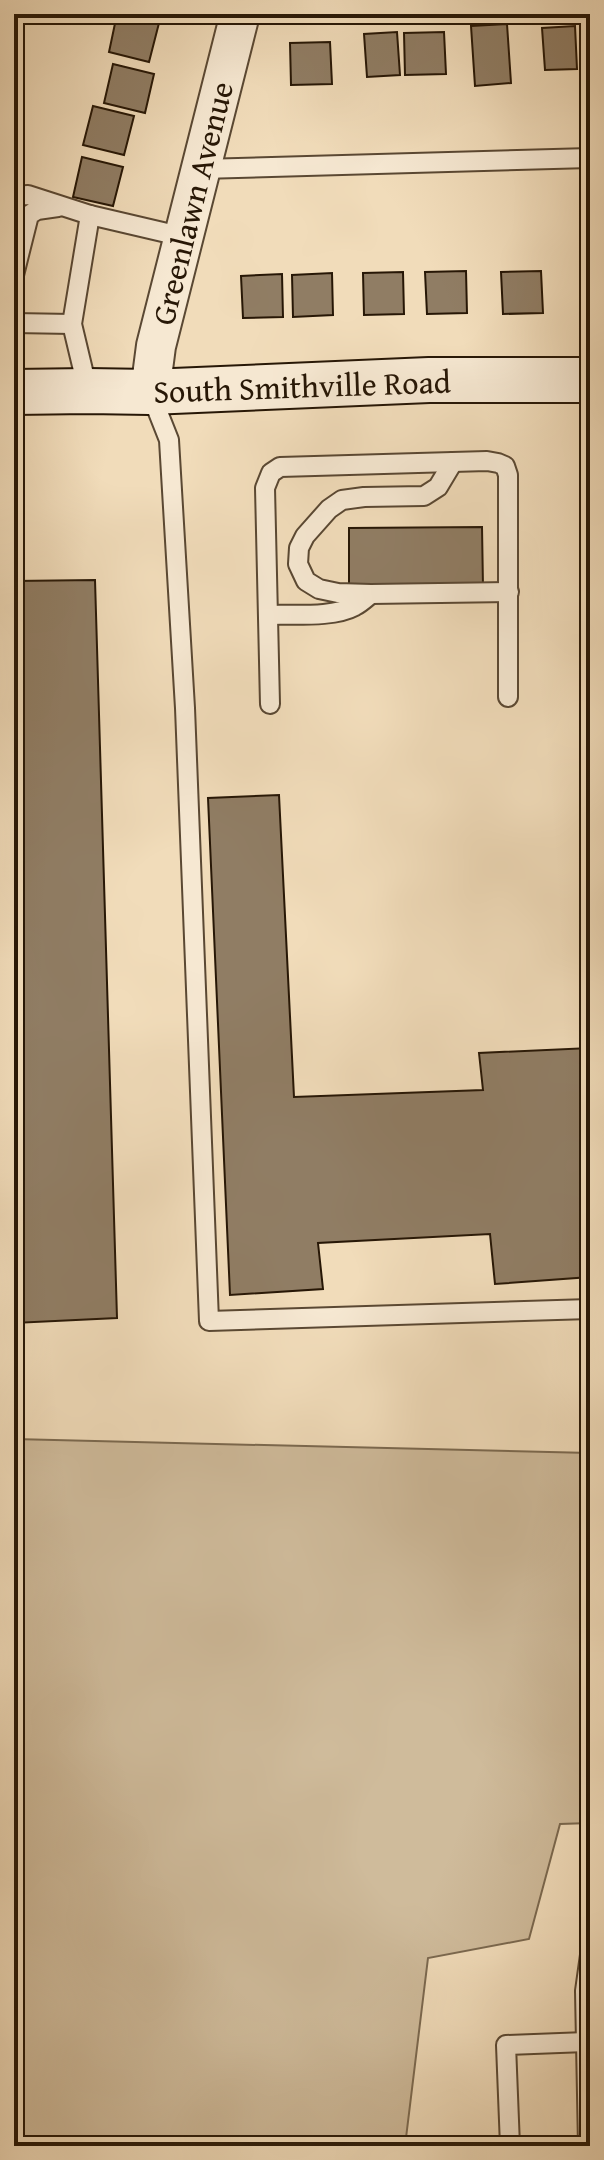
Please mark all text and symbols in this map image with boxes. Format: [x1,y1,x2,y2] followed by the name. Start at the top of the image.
[139,76,245,330] street label: Greenlawn Avenue
[153,357,451,415] street label: South Smithville Road

